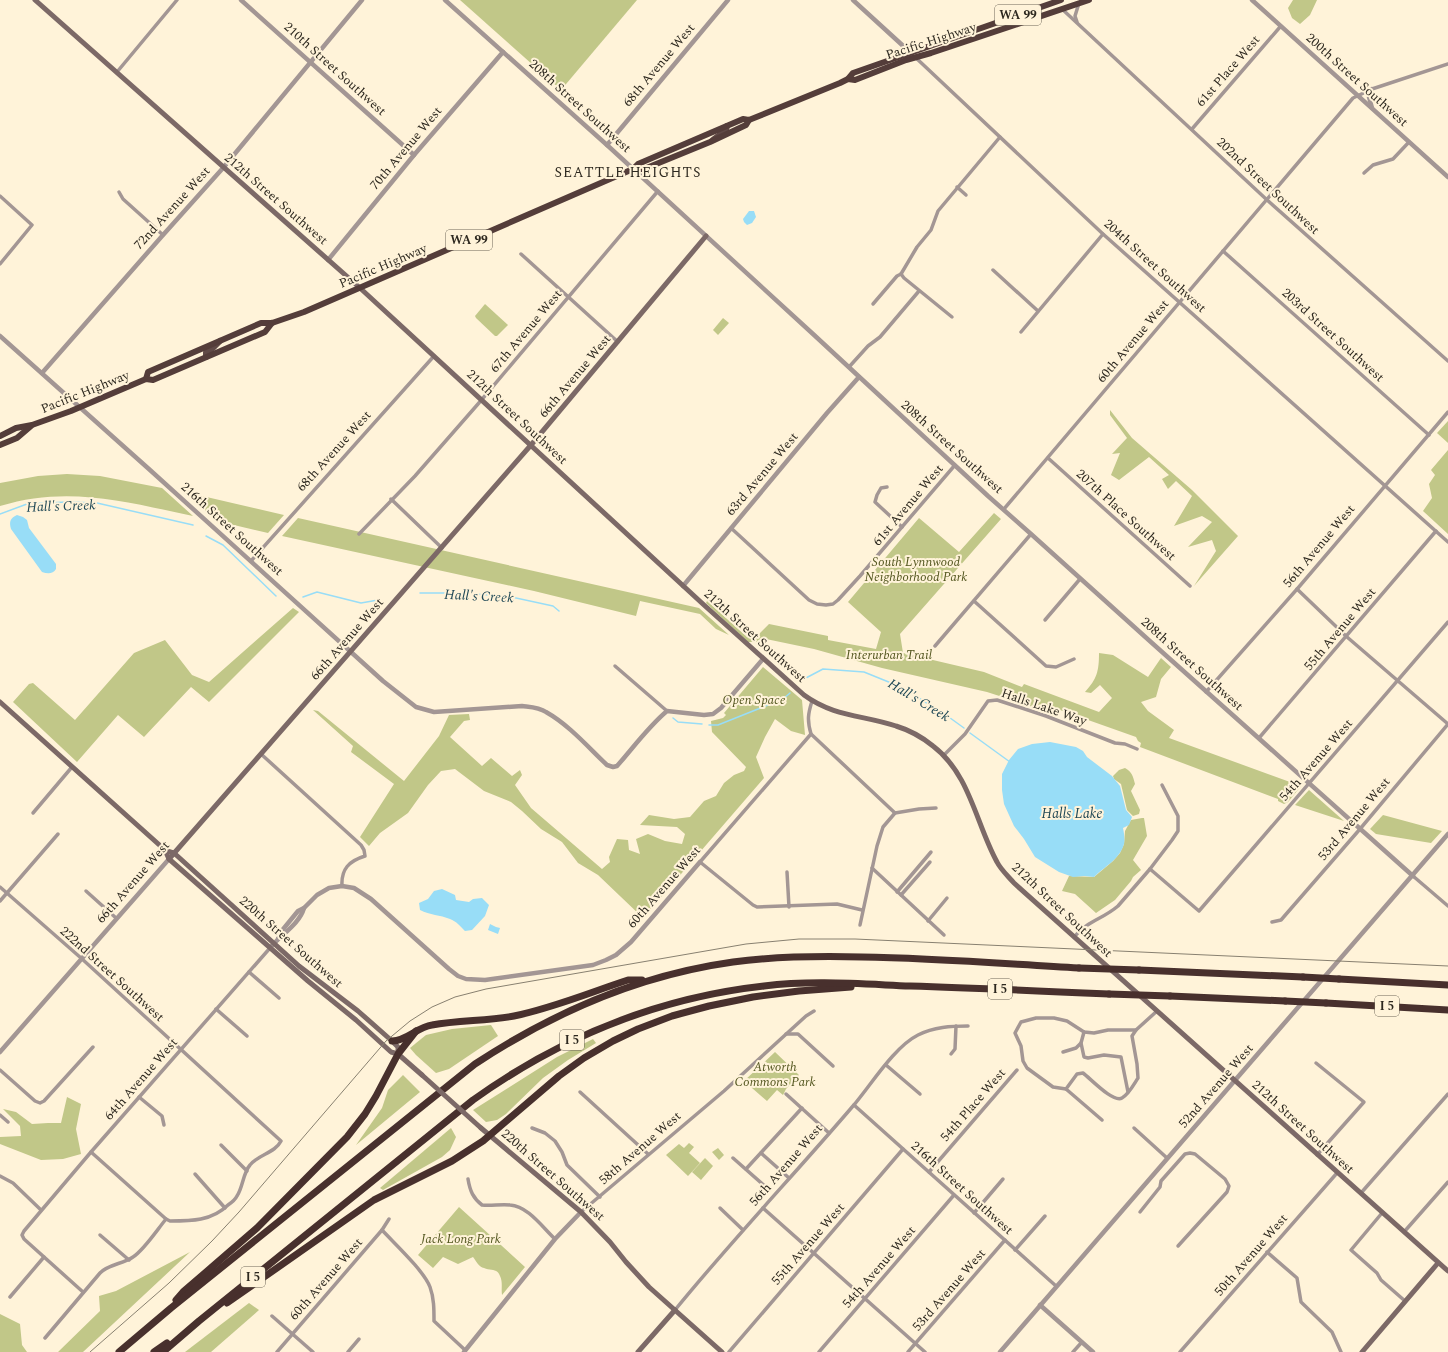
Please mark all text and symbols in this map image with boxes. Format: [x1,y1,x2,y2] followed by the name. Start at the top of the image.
[995,5,1041,25] road number: WA 99
[279,17,391,121] street label: 210th Street Southwest
[883,17,980,65] street label: Pacific Highway
[618,19,700,111] street label: 68th Avenue West
[1301,28,1413,132] street label: 200th Street Southwest
[1191,30,1265,111] street label: 61st Place West
[524,54,636,158] street label: 208th Street Southwest
[365,102,447,194] street label: 70th Avenue West
[1212,133,1324,239] street label: 202nd Street Southwest
[220,148,333,250] street label: 212th Street Southwest
[129,162,215,254] street label: 72nd Avenue West
[555,162,701,183] district label: SEATTLE HEIGHTS
[1099,214,1211,318] street label: 204th Street Southwest
[446,230,492,250] road number: WA 99
[336,238,431,294] street label: Pacific Highway
[1277,283,1389,387] street label: 203rd Street Southwest
[485,285,567,377] street label: 67th Avenue West
[1092,295,1174,387] street label: 60th Avenue West
[534,330,616,422] street label: 66th Avenue West
[38,365,133,419] street label: Pacific Highway
[462,365,572,470] street label: 212th Street Southwest
[896,395,1008,499] street label: 208th Street Southwest
[292,406,376,496] street label: 68th Avenue West
[721,428,803,520] street label: 63rd Avenue West
[868,459,948,550] street label: 61st Avenue West
[1071,464,1181,566] street label: 207th Place Southwest
[176,477,288,581] street label: 216th Street Southwest
[26,494,97,518] water label: Hall's Creek
[1278,500,1360,592] street label: 56th Avenue West
[865,552,967,587] park label: South Lynnwood Neighborhood Park
[1299,583,1381,675] street label: 55th Avenue West
[444,584,515,608] water label: Hall's Creek
[699,584,811,688] street label: 212th Street Southwest
[306,593,389,685] street label: 66th Avenue West
[1136,612,1248,716] street label: 208th Street Southwest
[846,645,933,665] park label: Interurban Trail
[884,673,955,727] water label: Hall's Creek
[998,683,1090,731] street label: Halls Lake Way
[723,690,786,710] park label: Open Space
[1275,714,1358,806] street label: 54th Avenue West
[1313,773,1395,865] street label: 53rd Avenue West
[1041,803,1103,824] water label: Halls Lake
[92,836,175,928] street label: 66th Avenue West
[623,841,706,933] street label: 60th Avenue West
[1007,858,1117,963] street label: 212th Street Southwest
[235,891,348,993] street label: 220th Street Southwest
[55,922,169,1027] street label: 222nd Street Southwest
[988,979,1012,999] road number: I 5
[1375,996,1399,1016] road number: I 5
[560,1030,584,1050] road number: I 5
[100,1033,183,1125] street label: 64th Avenue West
[1174,1039,1259,1133] street label: 52nd Avenue West
[734,1057,816,1092] park label: Atworth Commons Park
[935,1064,1011,1146] street label: 54th Place West
[1247,1075,1359,1179] street label: 212th Street Southwest
[594,1106,686,1189] street label: 58th Avenue West
[745,1119,828,1211] street label: 56th Avenue West
[497,1124,610,1226] street label: 220th Street Southwest
[906,1136,1018,1240] street label: 216th Street Southwest
[767,1198,850,1290] street label: 55th Avenue West
[1210,1209,1293,1301] street label: 50th Avenue West
[838,1221,921,1313] street label: 54th Avenue West
[420,1229,501,1249] park label: Jack Long Park
[285,1233,368,1325] street label: 60th Avenue West
[907,1244,991,1336] street label: 53rd Avenue West
[241,1267,265,1287] road number: I 5

